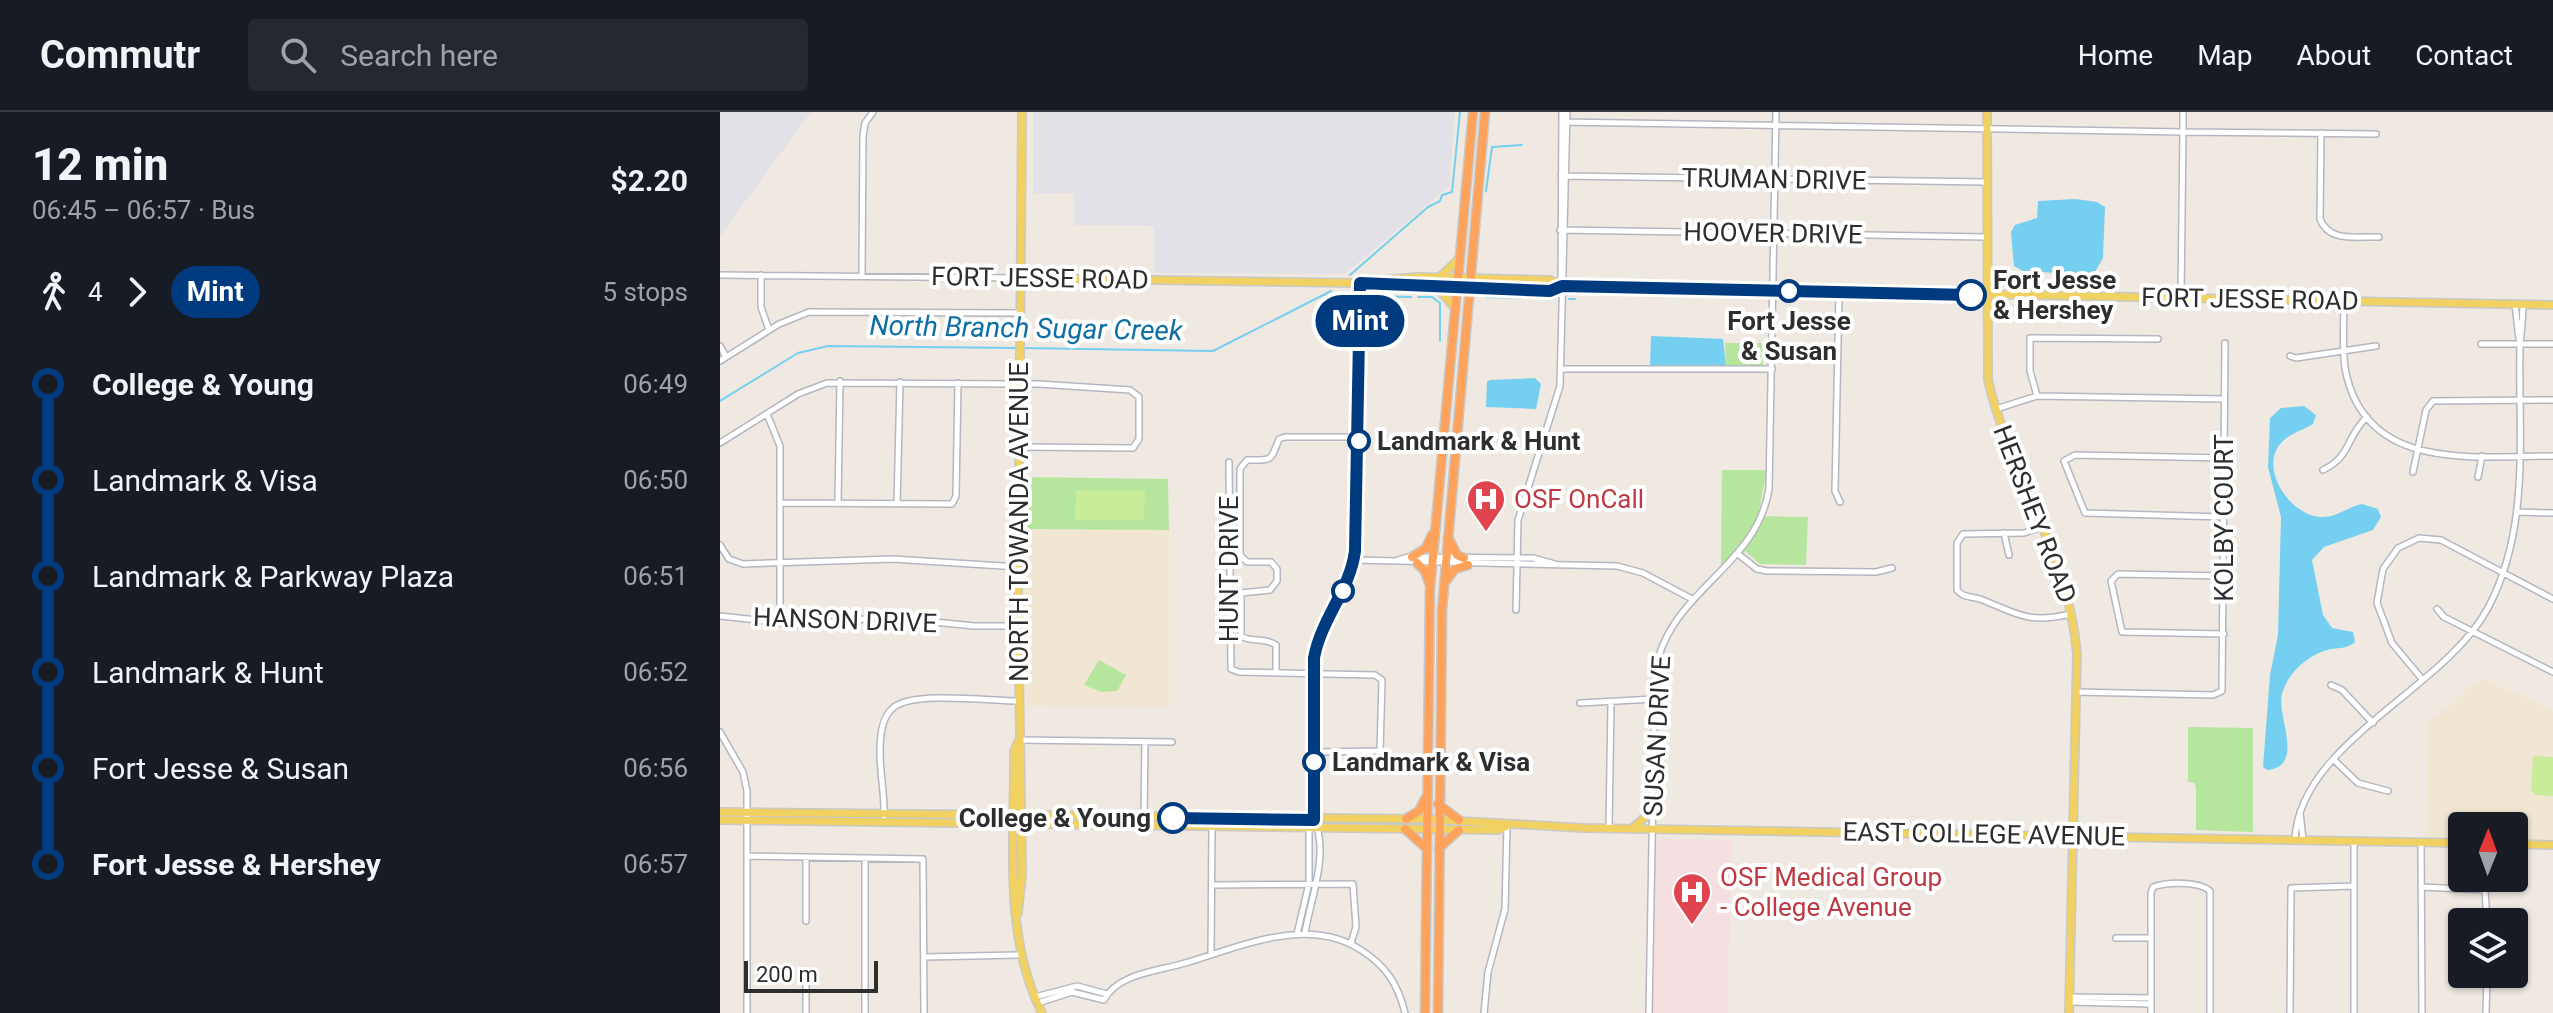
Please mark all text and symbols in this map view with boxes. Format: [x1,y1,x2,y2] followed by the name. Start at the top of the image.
[248,19,808,91] search box
[40,33,200,77] text: Commutr
[276,33,320,77] icon: search
[340,38,498,73] text: Search here
[2078,39,2153,72] text: Home
[2197,39,2253,72] text: Map
[2297,39,2371,72] text: About
[2415,39,2513,72] text: Contact
[32,139,168,191] text: 12 min
[1681,162,1867,196] street label: TRUMAN DRIVE
[610,163,688,198] text: $2.20
[32,195,255,225] text: 06:45 – 06:57 · Bus
[1683,216,1863,250] street label: HOOVER DRIVE
[931,261,1149,295] street label: FORT JESSE ROAD
[1993,265,2116,325] place label: Fort Jesse & Hershey
[32,270,76,314] icon: walk
[115,270,159,314] icon: forward
[187,275,244,308] text: Mint
[88,277,103,307] text: 4
[602,277,688,307] text: 5 stops
[1778,280,1800,302] marker: Fort Jesse & Susan
[1956,280,1986,310] marker: Fort Jesse & Hershey
[2141,282,2359,316] street label: FORT JESSE ROAD
[1304,295,1416,347] line badge: Mint
[1331,304,1389,337] text: Mint
[1727,306,1851,366] place label: Fort Jesse & Susan
[869,309,1184,347] water label: North Branch Sugar Creek
[1004,362,1034,682] street label: NORTH TOWANDA AVENUE
[92,367,314,402] text: College & Young
[623,369,688,399] text: 06:49
[1987,421,2083,607] street label: HERSHEY ROAD
[1377,426,1581,456] place label: Landmark & Hunt
[1348,430,1370,452] marker: Landmark & Hunt
[2209,434,2239,602] street label: KOLBY COURT
[92,463,318,498] text: Landmark & Visa
[623,465,688,495] text: 06:50
[1465,478,1507,533] hospital icon: OSF OnCall
[1514,484,1644,514] place label: OSF OnCall
[1214,496,1244,642] street label: HUNT DRIVE
[92,559,454,594] text: Landmark & Parkway Plaza
[623,561,688,591] text: 06:51
[1332,580,1354,602] unlabelled marker
[752,602,938,638] street label: HANSON DRIVE
[92,655,324,690] text: Landmark & Hunt
[1638,655,1676,817] street label: SUSAN DRIVE
[623,657,688,687] text: 06:52
[1332,747,1530,777] place label: Landmark & Visa
[92,751,349,786] text: Fort Jesse & Susan
[1303,751,1325,773] marker: Landmark & Visa
[623,753,688,783] text: 06:56
[959,803,1151,833] place label: College & Young
[1158,803,1188,833] marker: College & Young
[2448,812,2528,892] north arrow
[2448,812,2528,988] map controls
[1842,817,2126,851] street label: EAST COLLEGE AVENUE
[92,847,381,882] text: Fort Jesse & Hershey
[623,849,688,879] text: 06:57
[1720,862,1942,922] place label: OSF Medical Group - College Avenue
[1671,871,1713,926] hospital icon: OSF Medical Group - College Avenue
[2448,908,2528,988] button: layers
[744,957,878,993] scale bar
[756,962,818,987] text: 200 m

